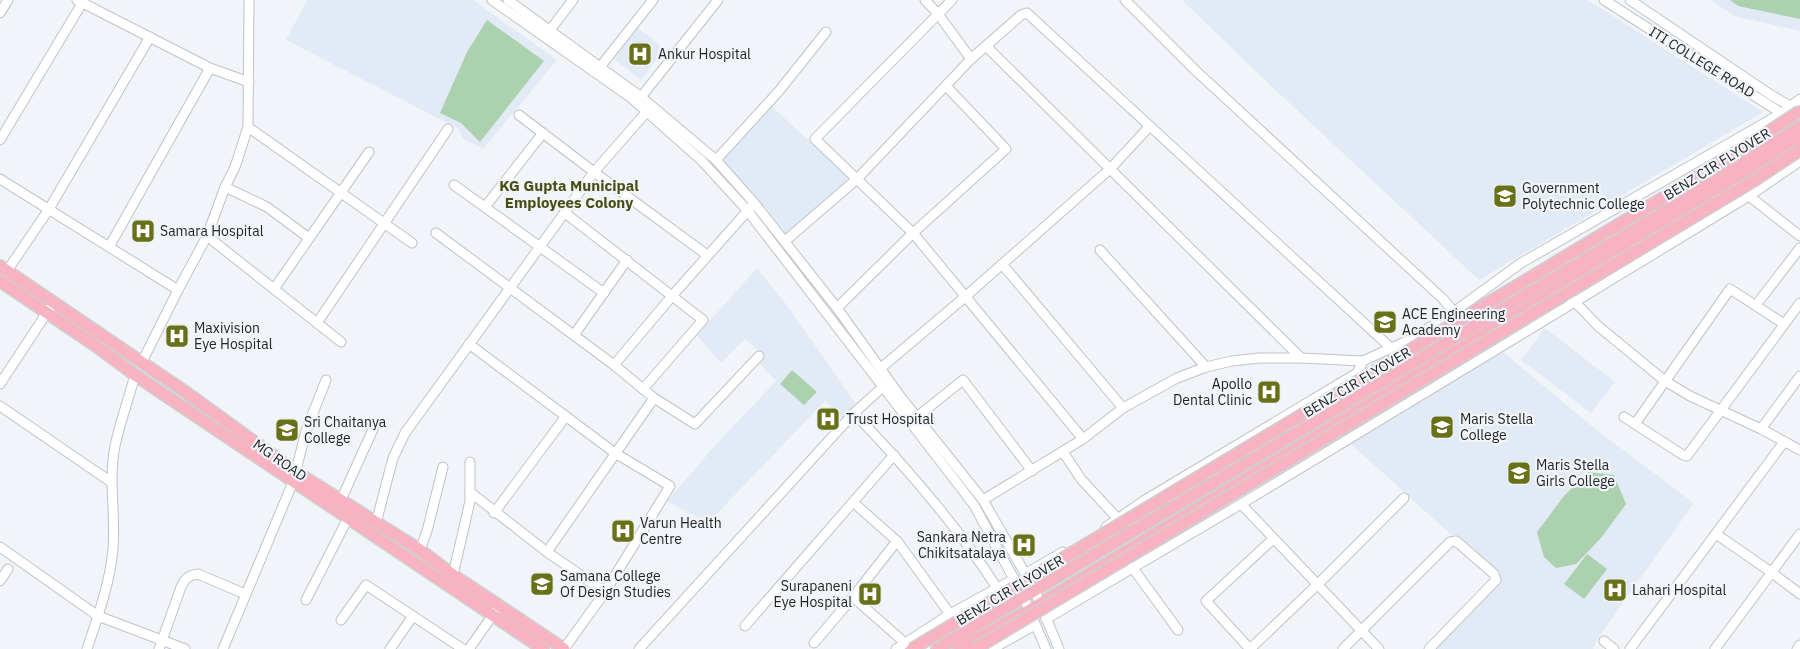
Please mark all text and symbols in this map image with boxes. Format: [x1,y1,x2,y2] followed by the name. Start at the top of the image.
[1646,22,1758,102] street label: ITI COLLEGE ROAD
[627,41,653,67] hospital icon: Ankur Hospital
[658,45,751,63] place label: Ankur Hospital
[1660,124,1774,204] street label: BENZ CIR FLYOVER
[499,176,639,212] district label: KG Gupta Municipal Employees Colony
[1522,179,1645,213] place label: Government Polytechnic College
[1492,183,1518,209] school or university icon: Government Polytechnic College
[130,218,156,244] hospital icon: Samara Hospital
[160,222,264,240] place label: Samara Hospital
[1402,305,1506,339] place label: ACE Engineering Academy
[1372,309,1398,335] school or university icon: ACE Engineering Academy
[194,319,273,353] place label: Maxivision Eye Hospital
[164,323,190,349] hospital icon: Maxivision Eye Hospital
[1300,343,1414,421] street label: BENZ CIR FLYOVER
[1173,375,1252,409] place label: Apollo Dental Clinic
[1256,379,1282,405] hospital icon: Apollo Dental Clinic
[815,406,841,432] hospital icon: Trust Hospital
[846,410,934,428] place label: Trust Hospital
[1460,410,1534,444] place label: Maris Stella College
[304,413,387,447] place label: Sri Chaitanya College
[1429,414,1455,440] school or university icon: Maris Stella College
[274,417,300,443] school or university icon: Sri Chaitanya College
[250,435,310,485] street label: MG ROAD
[1536,456,1615,490] place label: Maris Stella Girls College
[1506,460,1532,486] school or university icon: Maris Stella Girls College
[640,514,722,548] place label: Varun Health Centre
[610,518,636,544] hospital icon: Varun Health Centre
[917,528,1007,562] place label: Sankara Netra Chikitsatalaya
[1011,532,1037,558] hospital icon: Sankara Netra Chikitsatalaya
[953,551,1067,629] street label: BENZ CIR FLYOVER
[560,567,671,601] place label: Samana College Of Design Studies
[529,571,555,597] school or university icon: Samana College Of Design Studies
[774,577,852,611] place label: Surapaneni Eye Hospital
[1602,577,1628,603] hospital icon: Lahari Hospital
[857,581,883,607] hospital icon: Surapaneni Eye Hospital
[1632,581,1726,599] place label: Lahari Hospital

